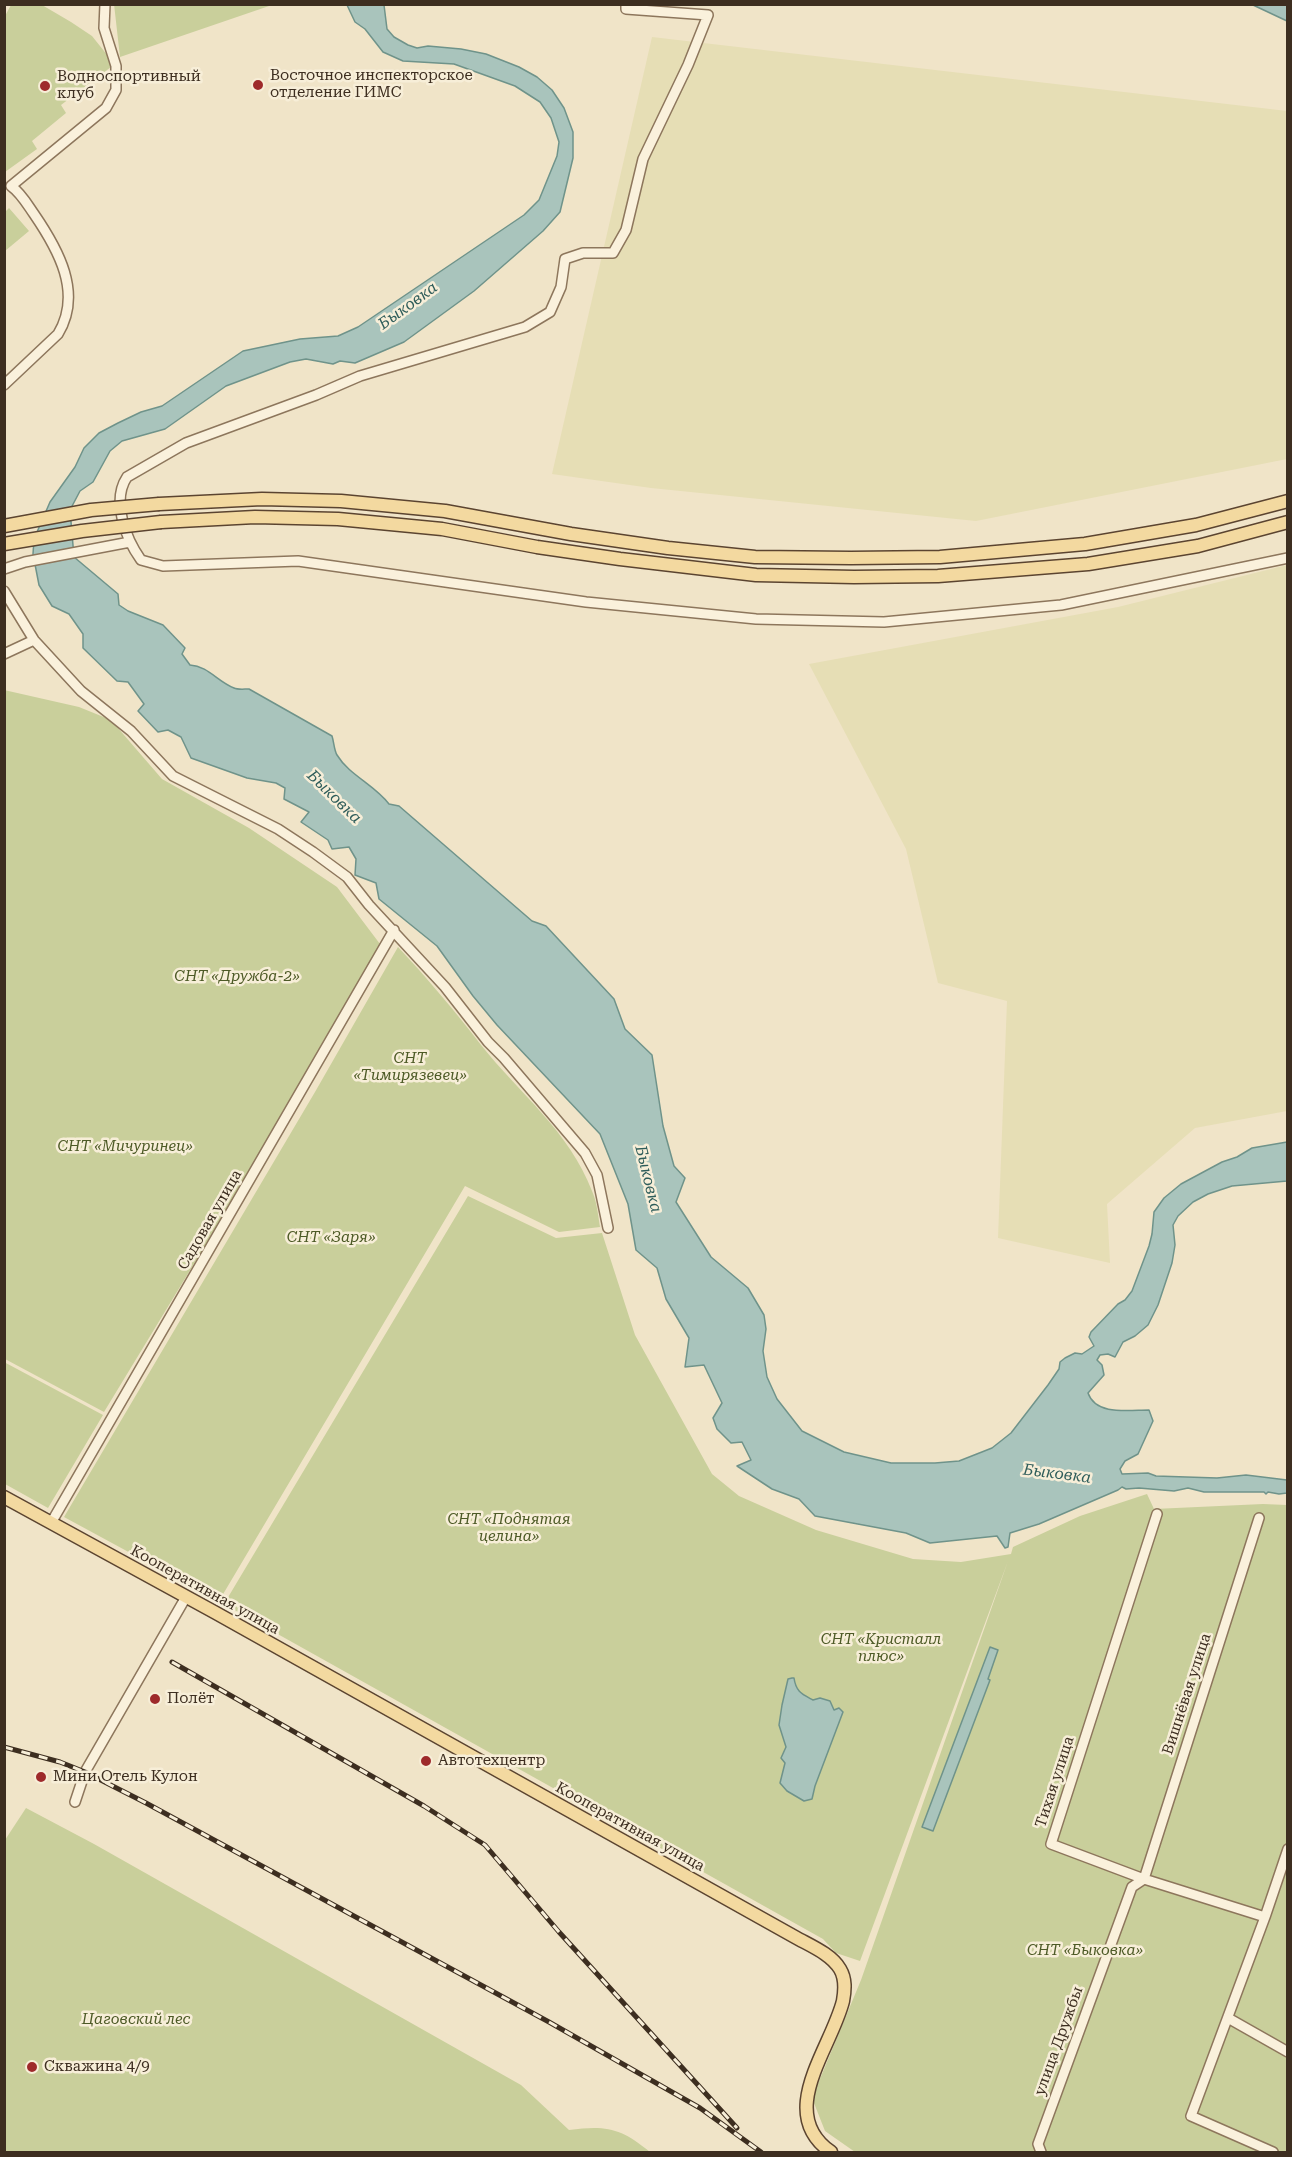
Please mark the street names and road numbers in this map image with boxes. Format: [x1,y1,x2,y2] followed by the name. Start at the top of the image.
[174,1167,246,1273] street label: Садовая улица
[127,1541,283,1639] street label: Кооперативная улица
[1159,1631,1215,1757] street label: Вишнёвая улица
[1032,1734,1078,1830] street label: Тихая улица
[552,1778,708,1876] street label: Кооперативная улица
[1031,1984,1087,2098] street label: улица Дружбы

